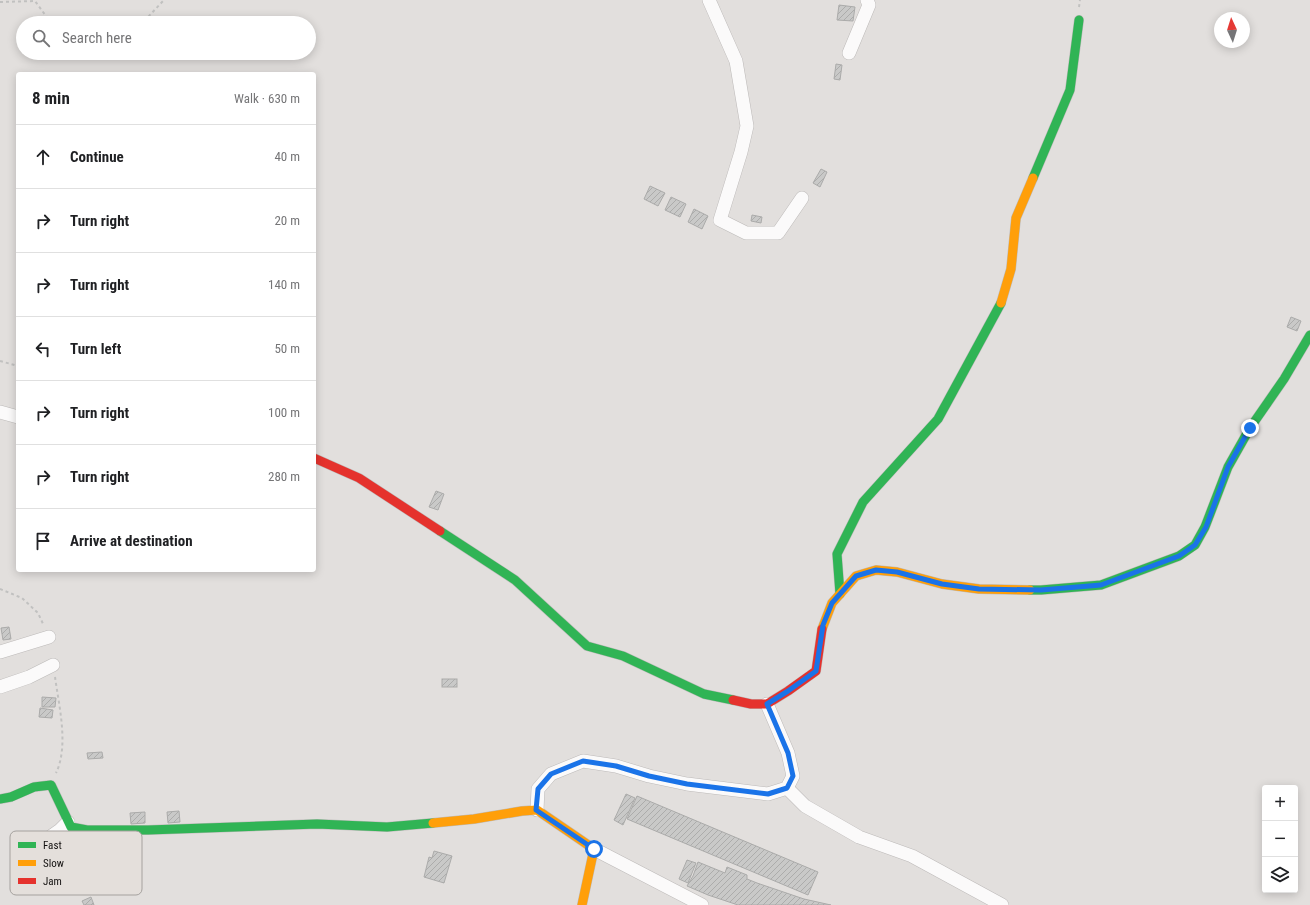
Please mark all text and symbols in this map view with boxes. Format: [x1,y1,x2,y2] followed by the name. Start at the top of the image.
[1214,12,1250,48] north arrow
[16,16,316,60] search box
[30,27,52,49] icon: search
[62,29,132,47] text: Search here
[32,88,70,108] text: 8 min
[234,91,300,106] text: Walk · 630 m
[32,146,54,168] icon: ahead
[70,148,124,166] text: Continue
[274,149,300,164] text: 40 m
[32,210,54,232] icon: right
[70,212,129,230] text: Turn right
[274,213,300,228] text: 20 m
[32,274,54,296] icon: right
[70,276,129,294] text: Turn right
[268,277,300,292] text: 140 m
[32,338,54,360] icon: left
[70,340,121,358] text: Turn left
[274,341,300,356] text: 50 m
[32,402,54,424] icon: right
[70,404,129,422] text: Turn right
[268,405,300,420] text: 100 m
[1241,419,1259,437] route end
[32,466,54,488] icon: right
[70,468,129,486] text: Turn right
[268,469,300,484] text: 280 m
[32,530,54,552] icon: arrive
[70,532,193,550] text: Arrive at destination
[1262,785,1298,893] map controls
[1262,785,1298,821] button: +
[1262,821,1298,857] button: −
[10,831,142,895] legend
[43,839,62,852] text: Fast
[585,840,603,858] route start
[43,857,64,870] text: Slow
[1262,857,1298,893] button: layers
[43,875,62,888] text: Jam

